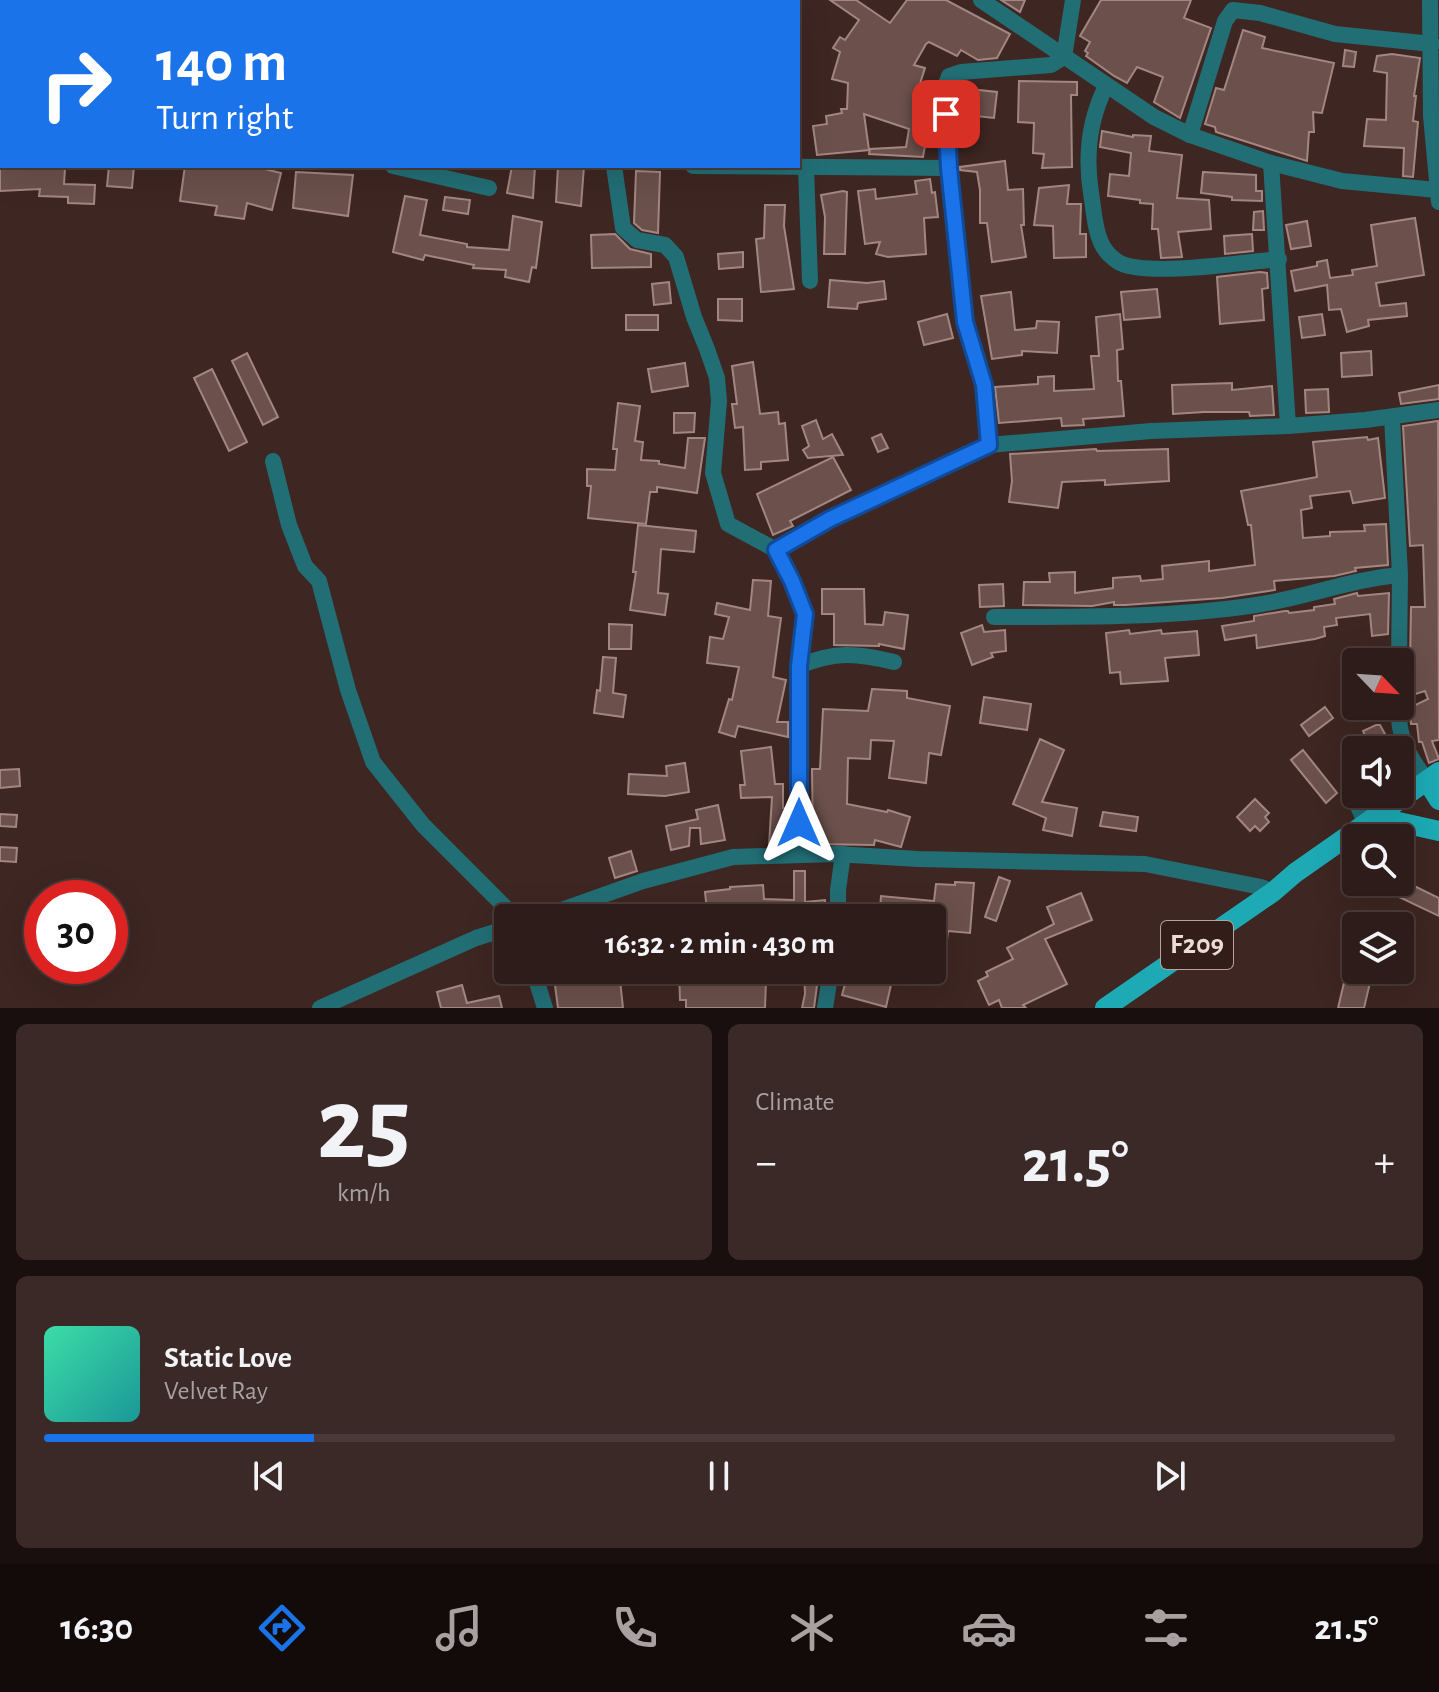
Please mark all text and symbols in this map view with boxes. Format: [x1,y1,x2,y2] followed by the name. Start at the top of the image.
[24,32,128,136] icon: right
[156,35,287,91] text: 140 m
[912,80,980,148] pin
[924,92,968,136] icon: arrive
[156,100,293,136] text: Turn right
[1342,648,1414,720] north arrow
[1342,648,1414,984] map controls
[1342,736,1414,808] button: sound
[757,781,841,865] position arrow
[1342,824,1414,896] button: search
[24,880,128,984] speed limit sign: 30
[1342,912,1414,984] button: layers
[1161,921,1233,969] road number: F209
[605,929,835,959] text: 16:32 · 2 min · 430 m
[317,1074,411,1178] text: 25
[756,1089,834,1115] text: Climate
[1022,1133,1129,1193] text: 21.5°
[756,1141,777,1185] text: −
[1374,1141,1395,1185] text: +
[337,1180,391,1206] text: km/h
[164,1343,292,1373] text: Static Love
[164,1378,268,1404] text: Velvet Ray
[247,1454,291,1498] icon: previous
[697,1454,741,1498] icon: pause
[1148,1454,1192,1498] icon: next
[254,1600,310,1656] icon: directions
[431,1600,487,1656] icon: music
[607,1600,663,1656] icon: phone
[784,1600,840,1656] icon: climate
[961,1600,1017,1656] icon: car
[1138,1600,1194,1656] icon: filters
[60,1610,133,1646] text: 16:30
[1314,1610,1379,1646] text: 21.5°

